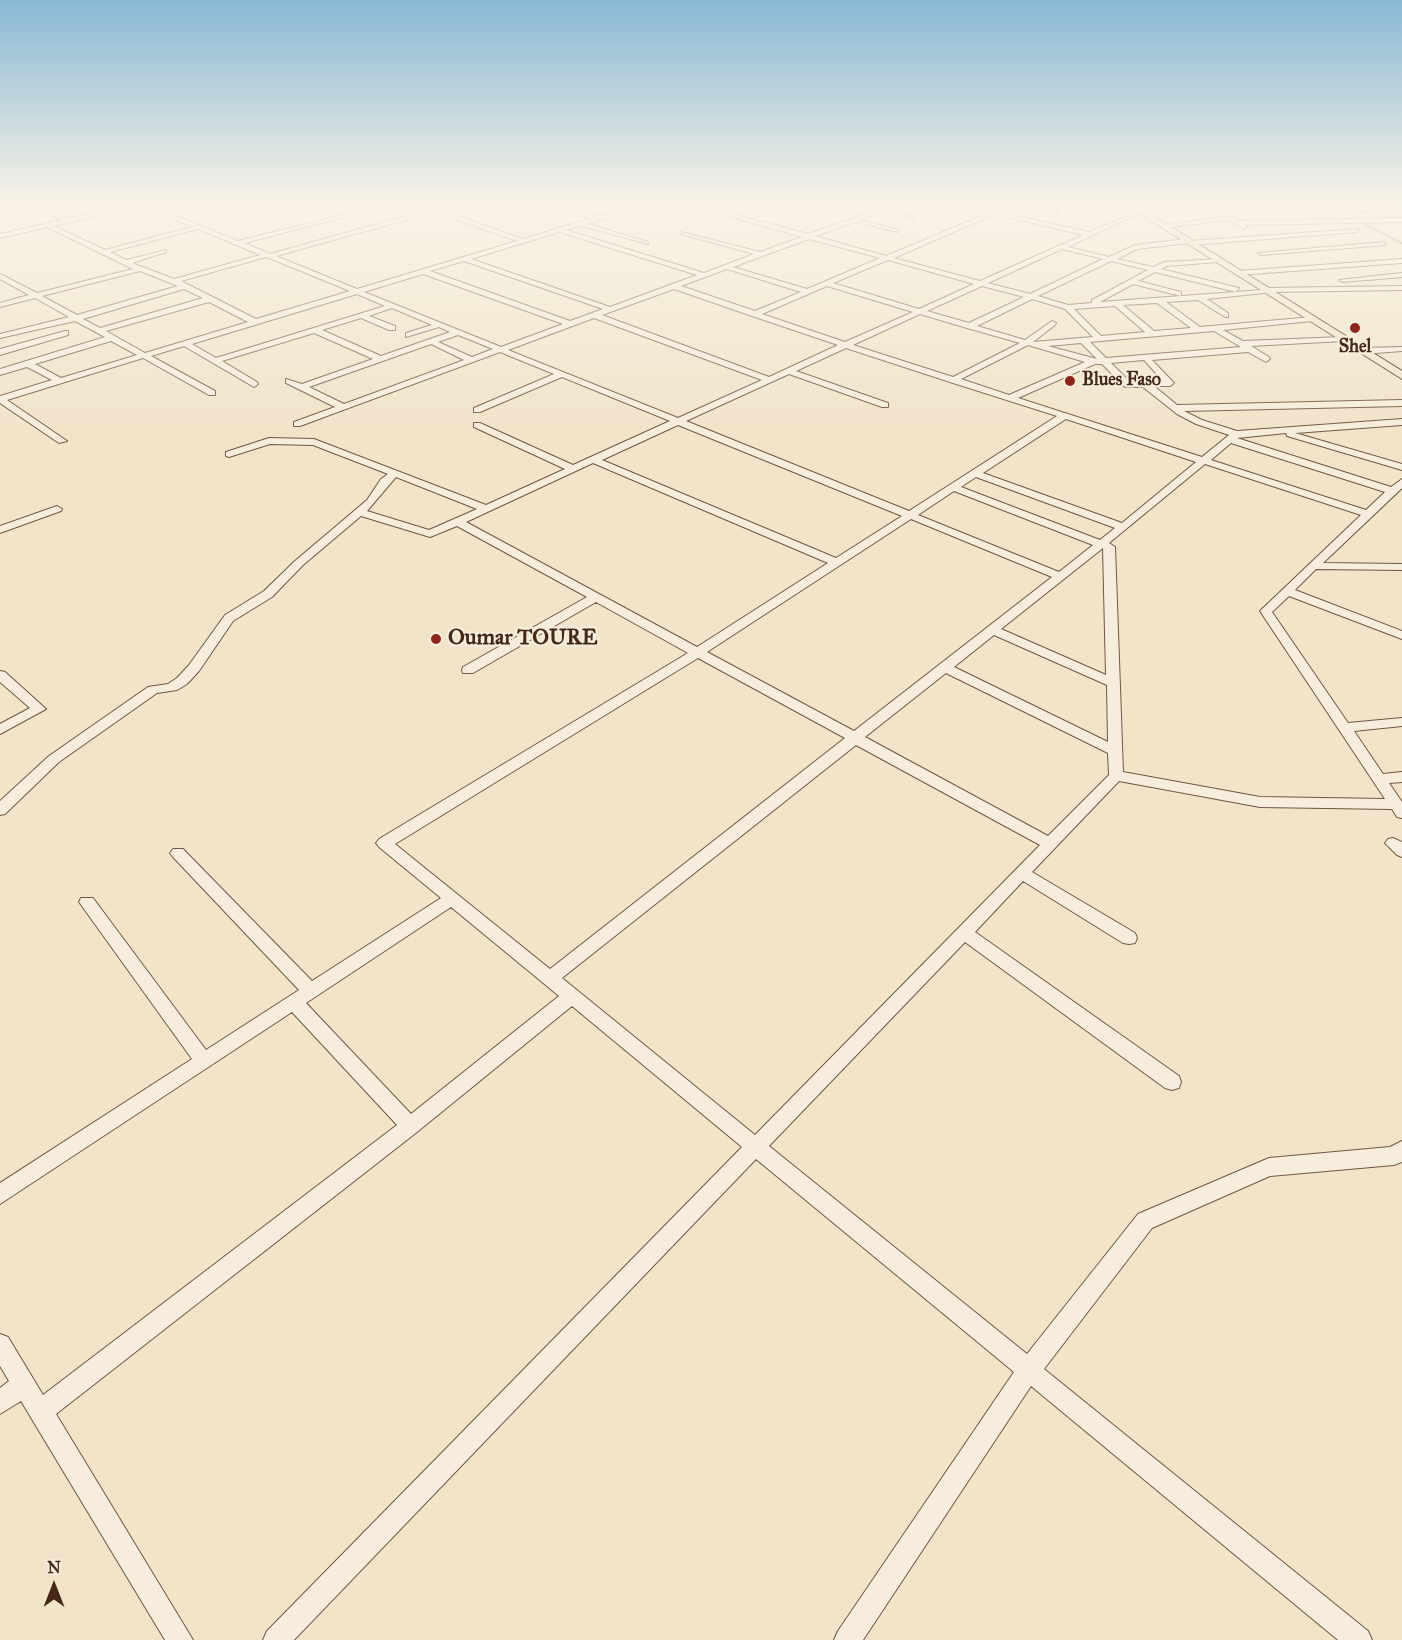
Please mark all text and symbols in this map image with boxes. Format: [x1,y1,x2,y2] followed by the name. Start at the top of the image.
[1348,321,1362,335] marker: Shel
[1339,337,1371,359] place label: Shel
[1082,370,1161,392] place label: Blues Faso
[1063,374,1077,388] marker: Blues Faso
[448,626,597,652] place label: Oumar TOURE
[429,632,443,646] marker: Oumar TOURE
[24,1556,84,1616] north arrow
[47,1558,61,1577] text: N

